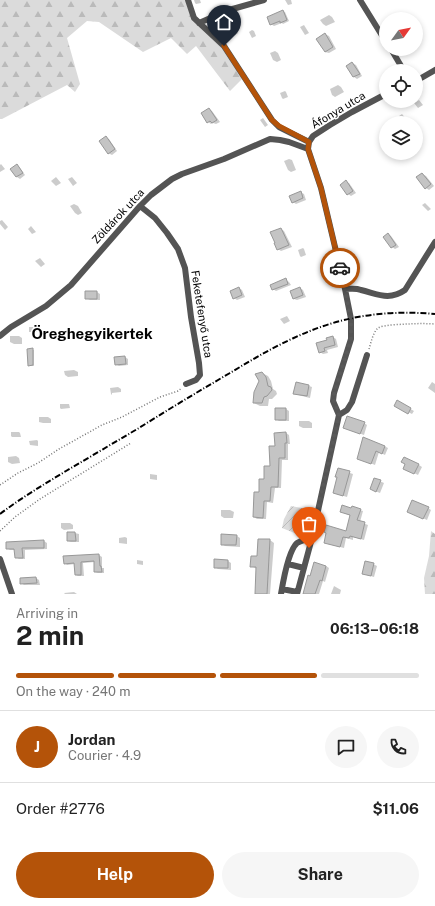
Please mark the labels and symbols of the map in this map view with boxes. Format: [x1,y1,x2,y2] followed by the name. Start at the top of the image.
[207,5,241,46] pin
[379,12,423,56] north arrow
[308,88,367,131] street label: Áfonya utca
[90,186,146,246] street label: Zöldárok utca
[320,248,360,288] courier
[189,269,215,359] street label: Feketefenyő utca
[31,325,153,342] district label: Öreghegyikertek
[292,507,326,548] pin

